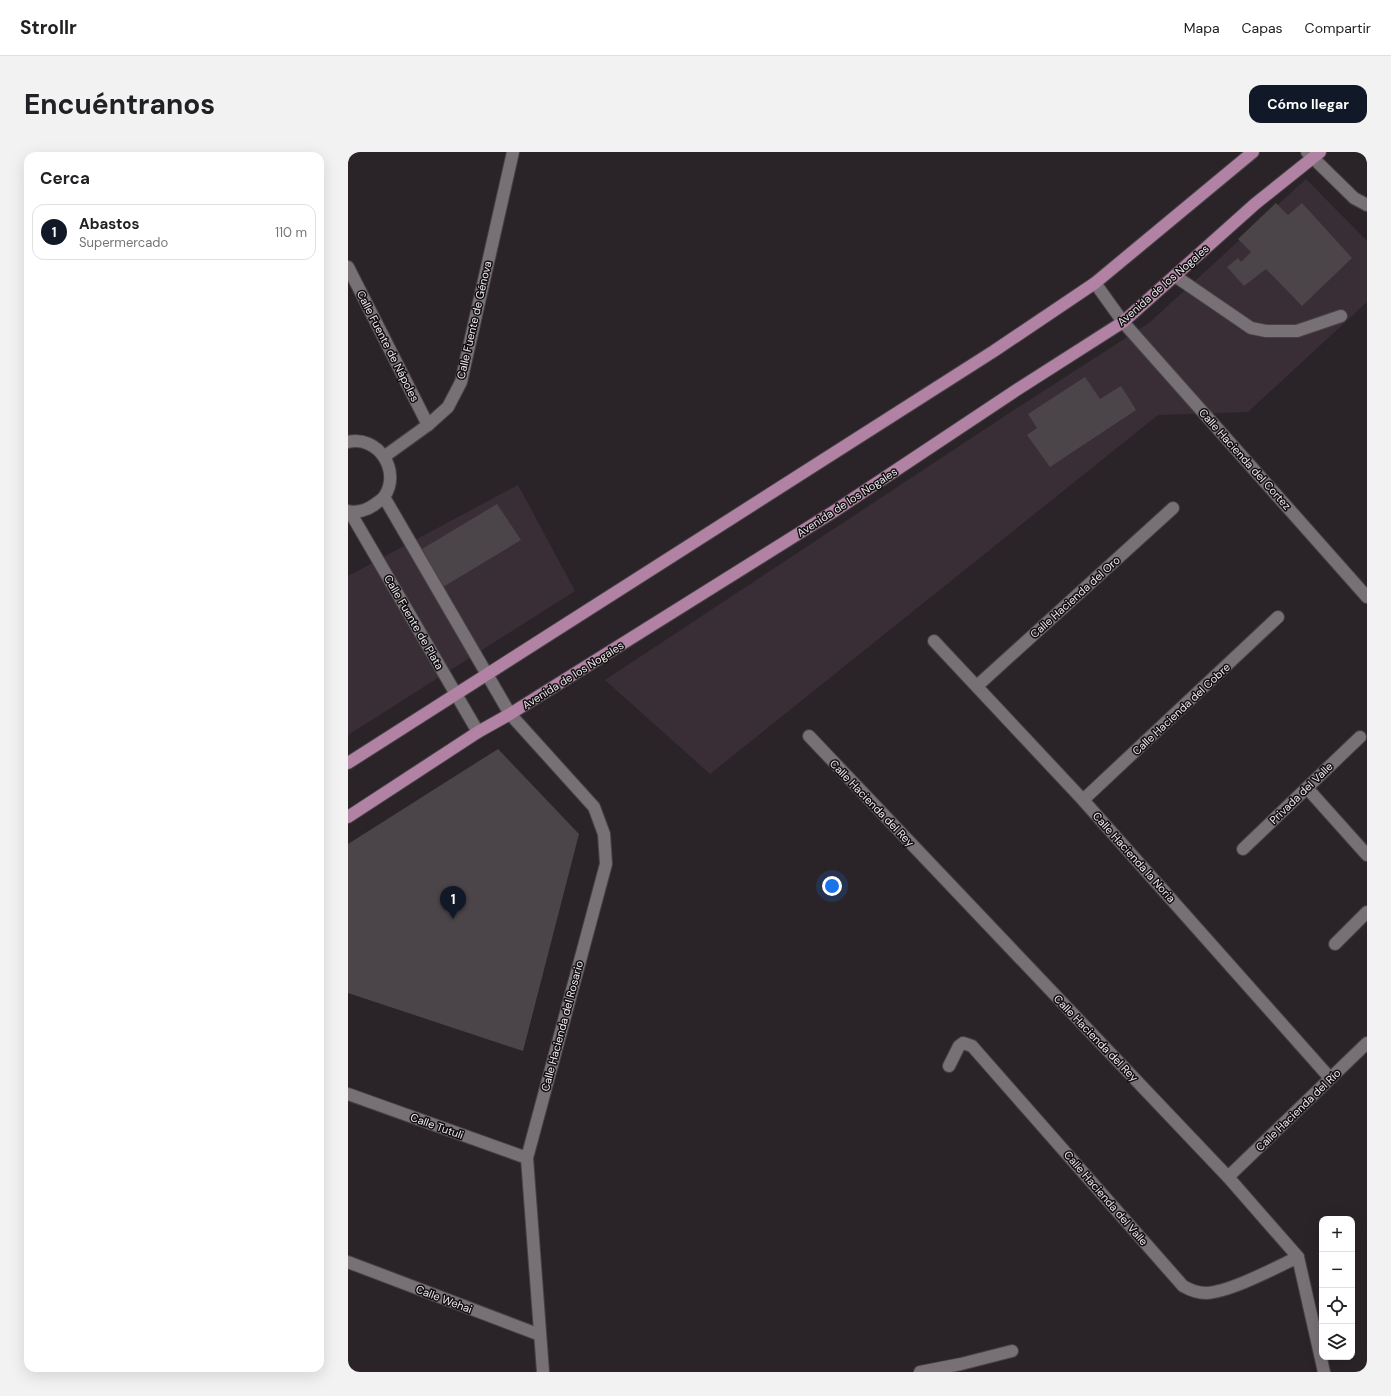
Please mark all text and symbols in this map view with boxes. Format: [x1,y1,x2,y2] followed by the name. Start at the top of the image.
[20,15,77,40] text: Strollr
[1184,19,1220,37] text: Mapa
[1242,19,1283,37] text: Capas
[1305,19,1371,37] text: Compartir
[1249,85,1367,123] button: Cómo llegar
[24,86,215,123] text: Encuéntranos
[40,167,90,189] text: Cerca
[79,214,139,234] text: Abastos
[52,224,56,241] text: 1
[275,224,307,241] text: 110 m
[79,234,168,251] text: Supermercado
[1114,241,1212,329] street label: Avenida de los Nogales
[454,260,494,380] street label: Calle Fuente de Génova
[354,288,422,404] street label: Calle Fuente de Nápoles
[1196,406,1294,512] street label: Calle Hacienda del Cortez
[794,464,900,540] street label: Avenida de los Nogales
[1027,553,1123,641] street label: Calle Hacienda del Oro
[381,572,447,672] street label: Calle Fuente de Plata
[520,638,626,712] street label: Avenida de los Nogales
[1129,660,1233,758] street label: Calle Hacienda del Cobre
[827,757,917,849] street label: Calle Hacienda del Rey
[1266,759,1336,827] street label: Privada del Valle
[1090,809,1178,905] street label: Calle Hacienda la Noria
[822,876,842,896] your location
[440,886,466,919] pin: 1
[538,959,586,1093] street label: Calle Hacienda del Rosario
[1051,992,1141,1084] street label: Calle Hacienda del Rey
[1253,1066,1343,1154] street label: Calle Hacienda del Río
[408,1110,466,1142] street label: Calle Tutuli
[1061,1148,1151,1248] street label: Calle Hacienda del Valle
[1319,1216,1355,1360] map controls
[1319,1216,1355,1252] button: +
[1319,1252,1355,1288] button: −
[414,1282,474,1316] street label: Calle Wehai
[1319,1288,1355,1324] button: locate
[1319,1324,1355,1360] button: layers

